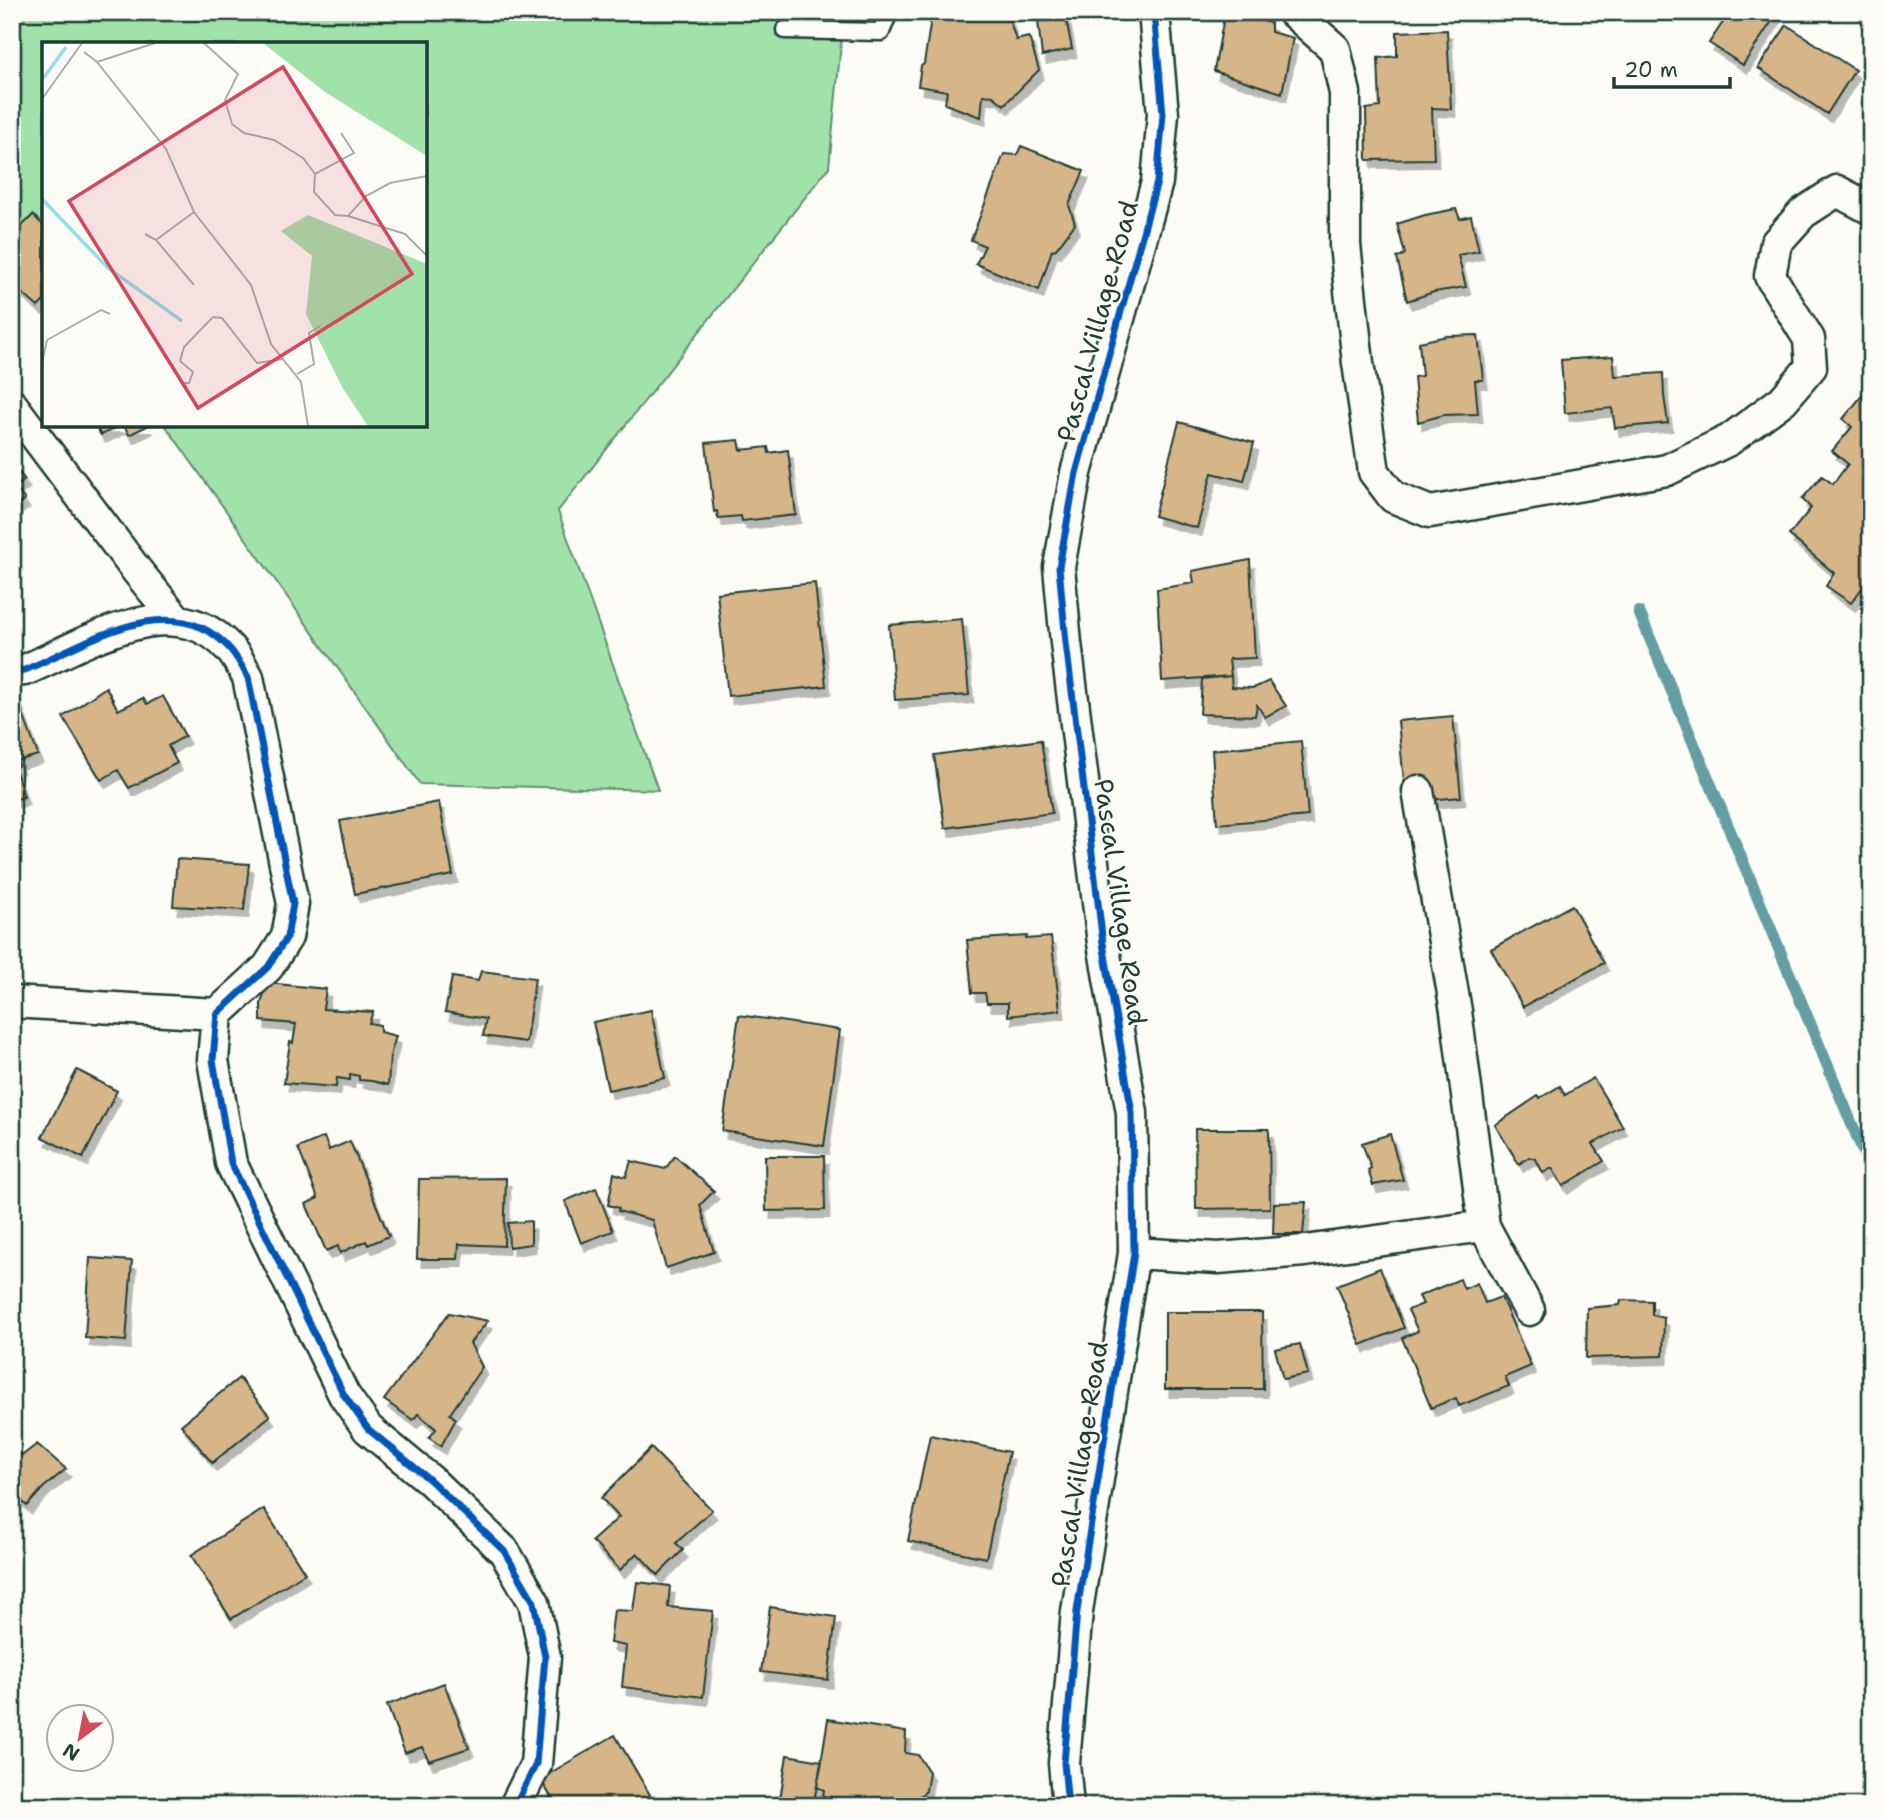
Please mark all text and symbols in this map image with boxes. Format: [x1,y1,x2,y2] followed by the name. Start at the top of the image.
[42,42,427,427] inset map
[1614,46,1729,90] scale bar
[1624,56,1678,84] text: 20 m
[1048,196,1146,446] street label: Pascal Village Road
[1086,776,1156,1028] street label: Pascal Village Road
[1042,1338,1116,1590] street label: Pascal Village Road
[46,1702,116,1772] north arrow
[58,1737,84,1767] text: N

